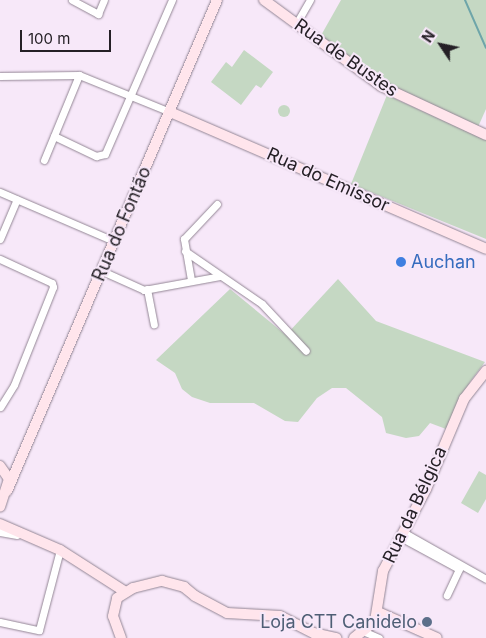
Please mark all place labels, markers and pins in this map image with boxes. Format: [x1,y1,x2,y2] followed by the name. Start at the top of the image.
[411,251,476,273] place label: Auchan
[395,256,407,268] marker: Auchan
[260,611,417,633] place label: Loja CTT Canidelo
[421,616,433,628] marker: Loja CTT Canidelo

